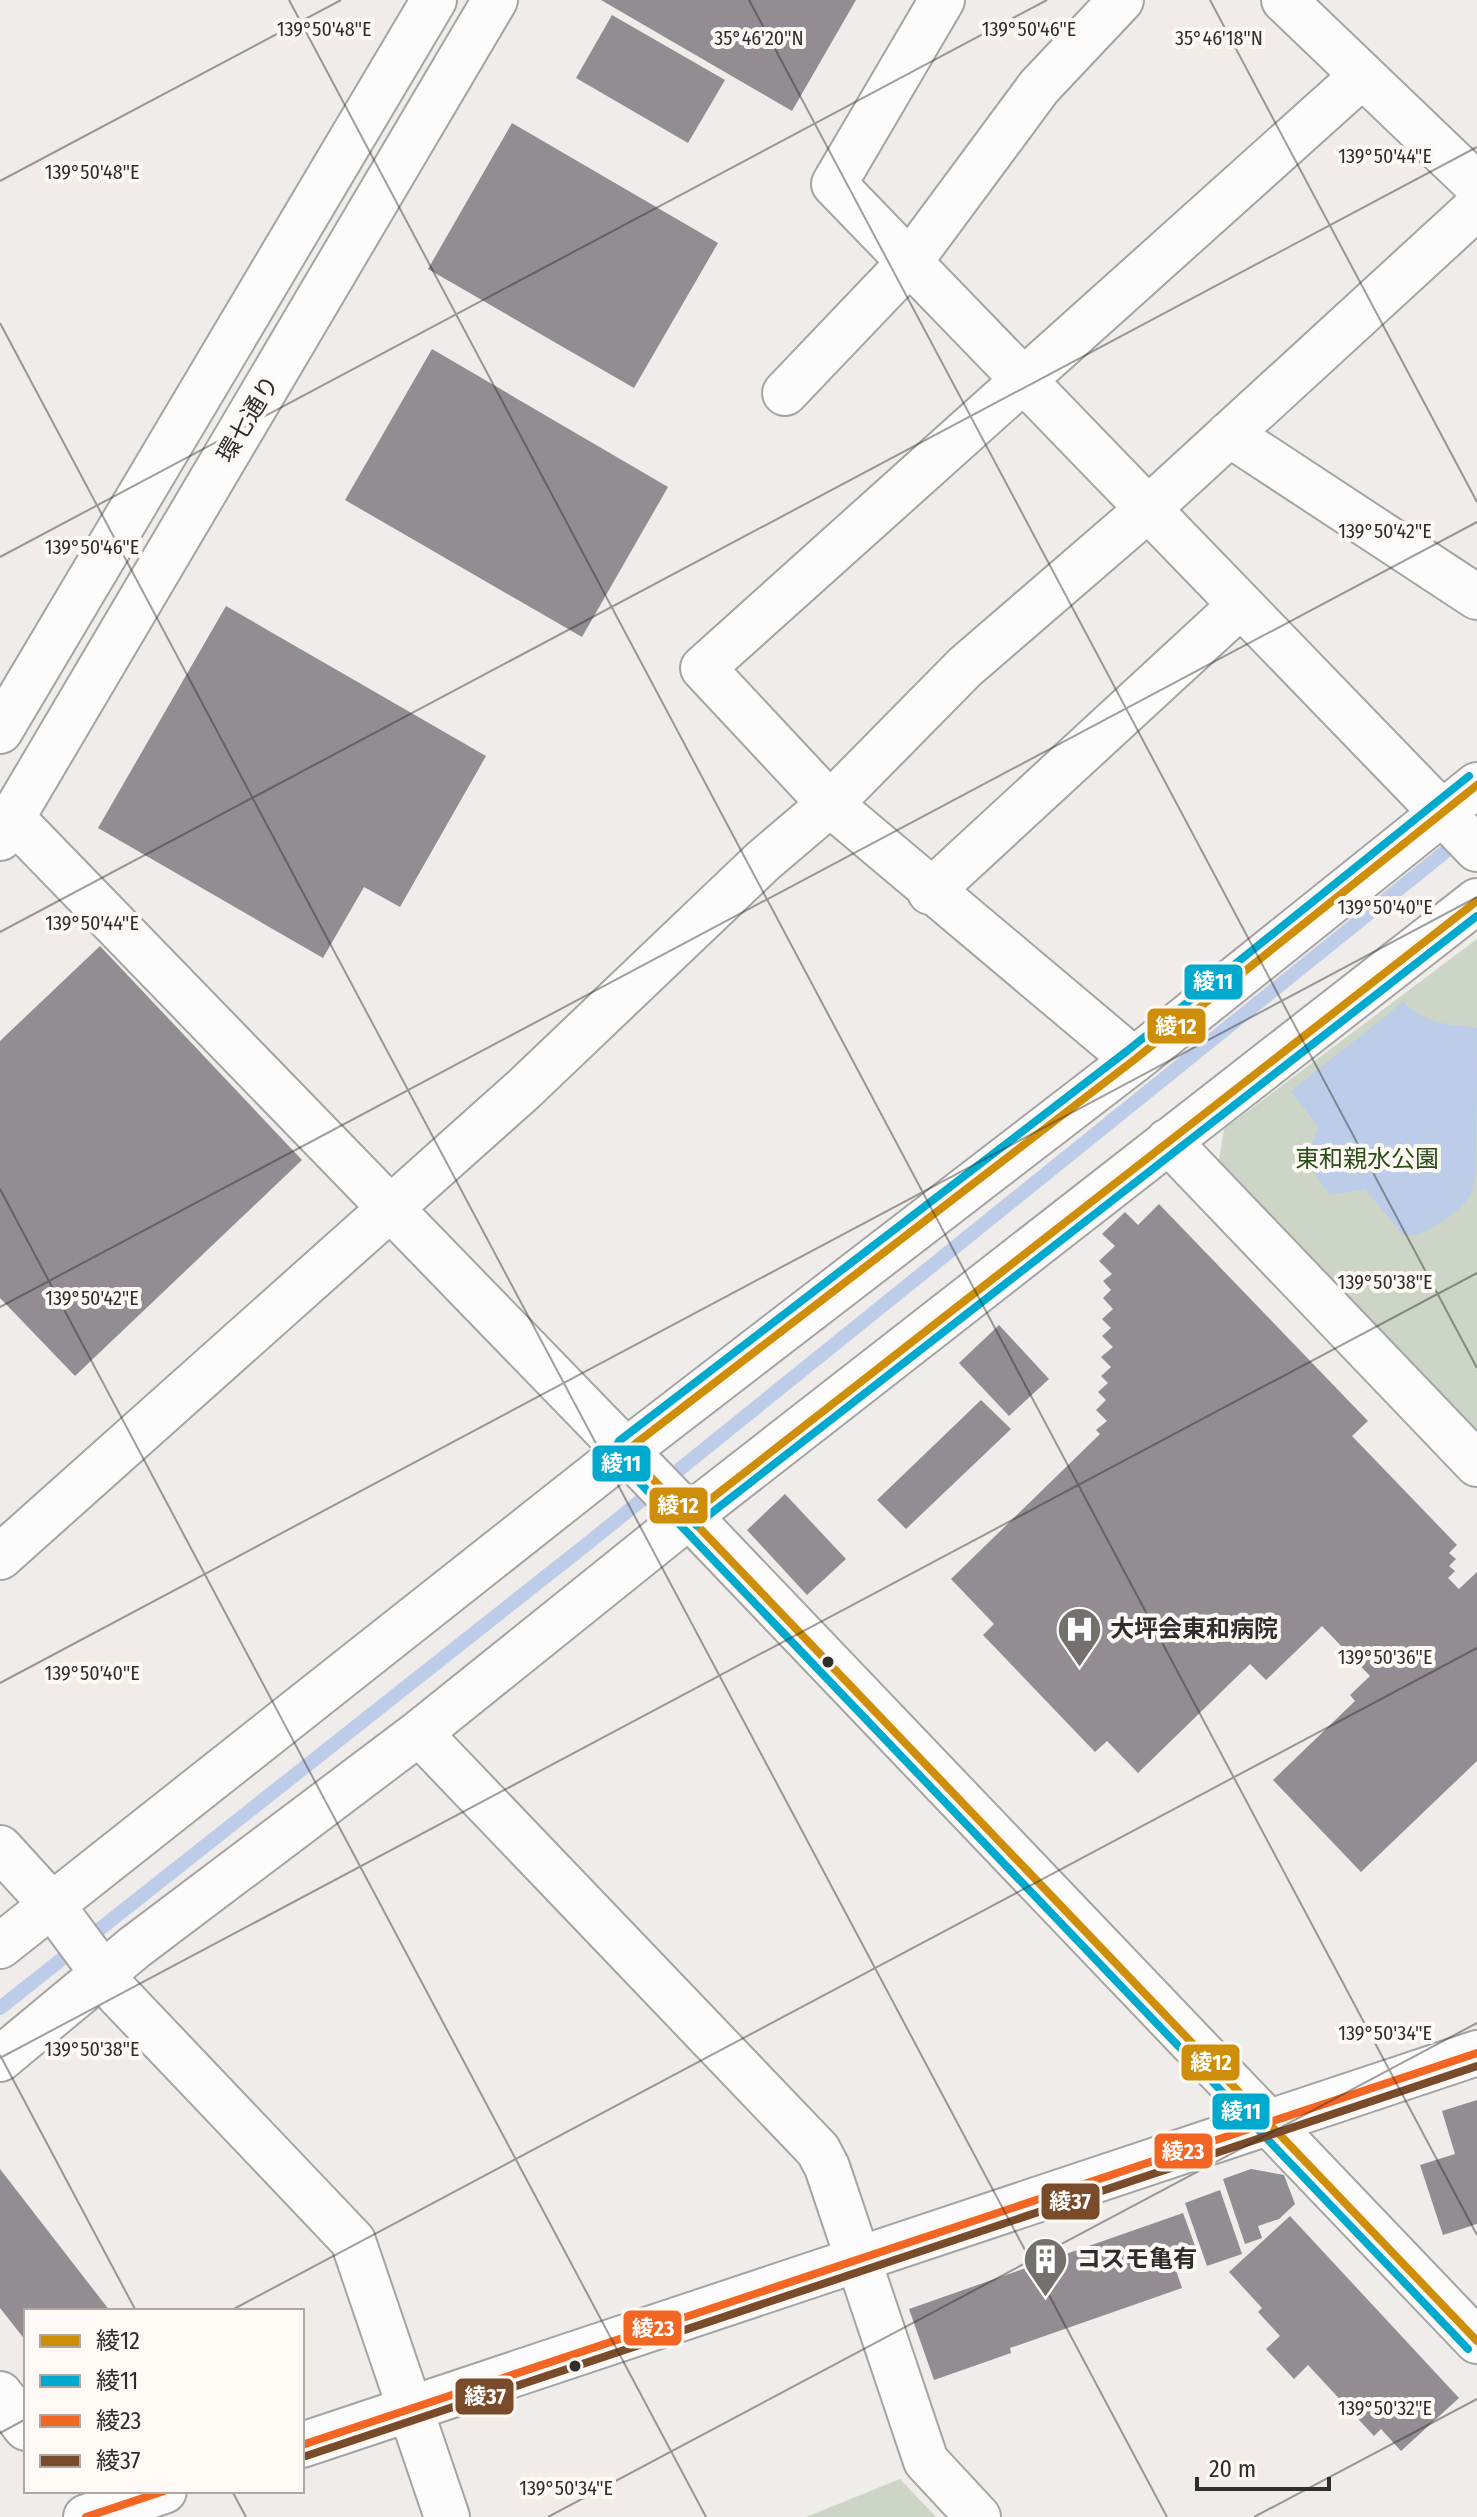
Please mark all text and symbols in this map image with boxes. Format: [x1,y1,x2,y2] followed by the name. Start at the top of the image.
[277,17,371,41] text: 139°50'48"E
[982,17,1076,41] text: 139°50'46"E
[714,26,804,50] text: 35°46'20"N
[1175,26,1263,50] text: 35°46'18"N
[1338,144,1432,168] text: 139°50'44"E
[45,160,139,184] text: 139°50'48"E
[211,371,285,467] street label: 環七通り
[1338,519,1432,543] text: 139°50'42"E
[45,535,139,559] text: 139°50'46"E
[1337,895,1433,919] text: 139°50'40"E
[45,911,139,935] text: 139°50'44"E
[1183,963,1244,1001] line badge: 綾11
[1193,968,1233,995] text: 綾11
[1146,1007,1207,1045] line badge: 綾12
[1155,1013,1197,1040] text: 綾12
[1295,1145,1439,1173] park label: 東和親水公園
[1338,1270,1432,1294] text: 139°50'38"E
[45,1286,139,1310] text: 139°50'42"E
[591,1444,652,1483] line badge: 綾11
[601,1450,641,1477] text: 綾11
[648,1486,709,1525] line badge: 綾12
[657,1492,699,1519] text: 綾12
[1055,1605,1103,1668] hospital icon: 大坪会東和病院
[1110,1615,1278,1643] place label: 大坪会東和病院
[1338,1645,1432,1669] text: 139°50'36"E
[820,1654,836,1670] unlabelled marker
[44,1661,140,1685] text: 139°50'40"E
[1338,2021,1432,2045] text: 139°50'34"E
[45,2037,139,2061] text: 139°50'38"E
[1180,2043,1241,2082] line badge: 綾12
[1190,2049,1232,2076] text: 綾12
[1211,2092,1271,2131] line badge: 綾11
[1221,2098,1261,2125] text: 綾11
[1153,2132,1214,2170] line badge: 綾23
[1162,2138,1204,2165] text: 綾23
[1040,2182,1101,2221] line badge: 綾37
[1049,2188,1091,2215] text: 綾37
[1022,2235,1070,2298] building icon: コスモ亀有
[1077,2245,1197,2273] place label: コスモ亀有
[24,2309,304,2493] legend
[622,2309,683,2347] line badge: 綾23
[632,2315,674,2342] text: 綾23
[96,2327,140,2355] text: 綾12
[567,2358,583,2374] unlabelled marker
[96,2367,138,2395] text: 綾11
[454,2377,515,2416] line badge: 綾37
[464,2383,506,2410] text: 綾37
[1338,2396,1432,2420] text: 139°50'32"E
[96,2407,141,2435] text: 綾23
[1197,2441,1329,2491] scale bar
[96,2447,141,2475] text: 綾37
[1209,2455,1256,2483] text: 20 m
[519,2476,613,2500] text: 139°50'34"E

